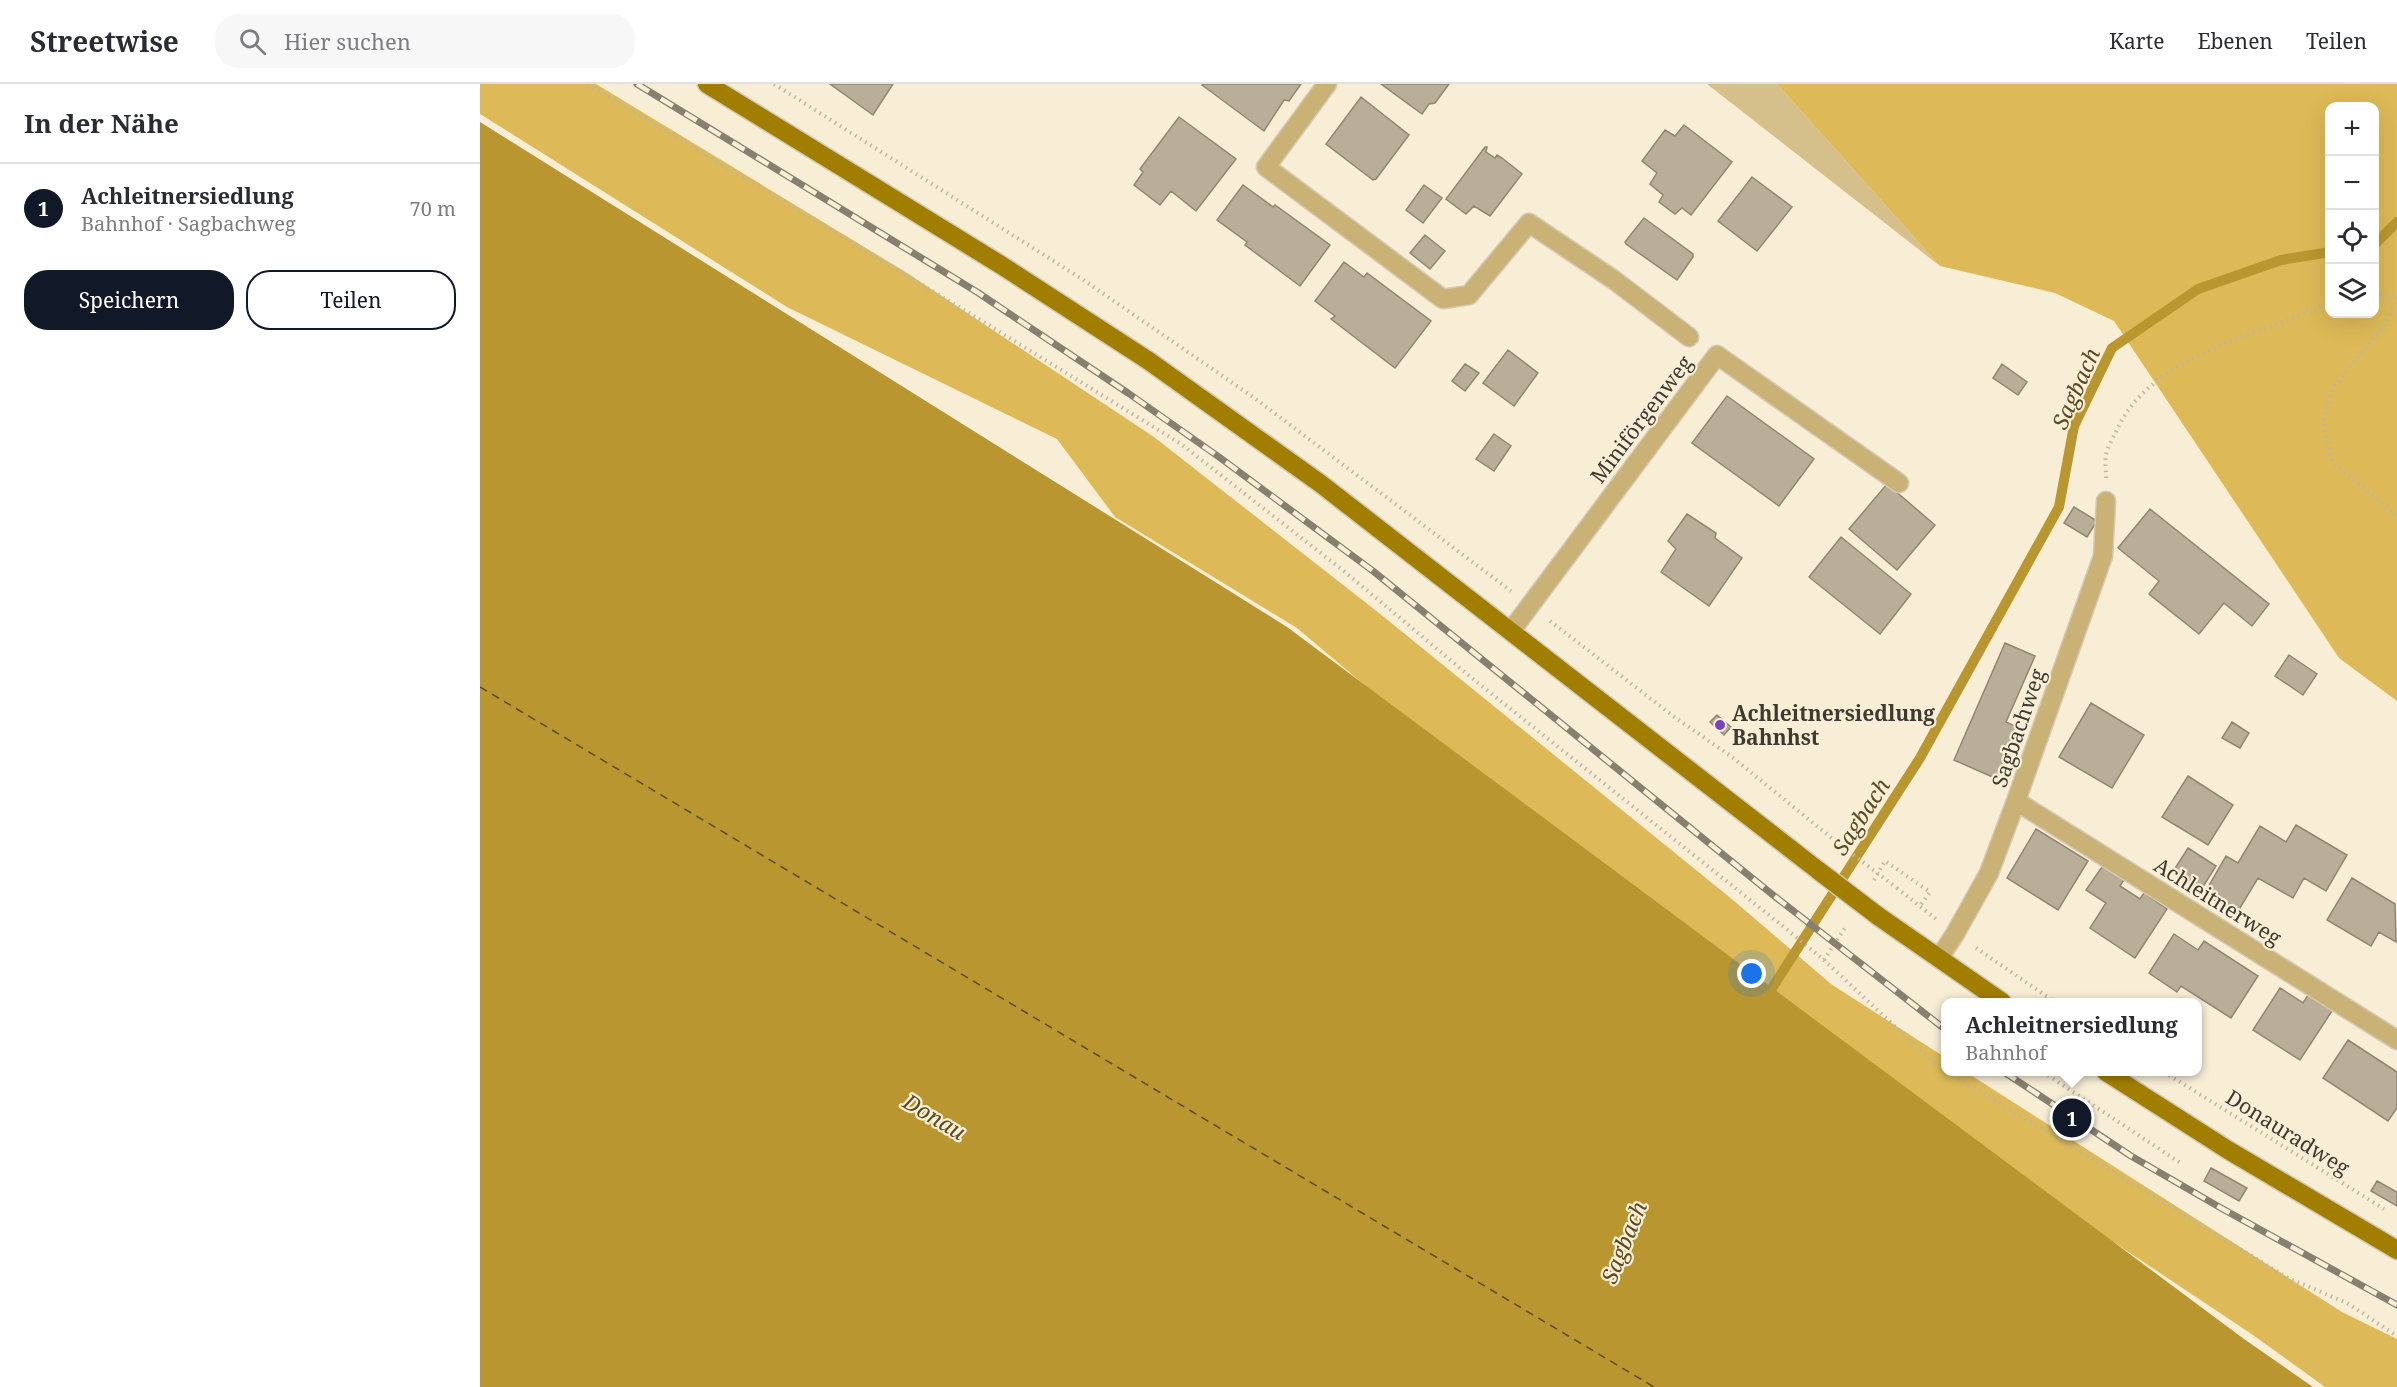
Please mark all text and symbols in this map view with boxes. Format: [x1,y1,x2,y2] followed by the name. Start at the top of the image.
[215,14,635,68] search box
[30,22,179,60] text: Streetwise
[236,25,269,58] icon: search
[284,26,411,56] text: Hier suchen
[2109,27,2164,55] text: Karte
[2197,27,2273,55] text: Ebenen
[2306,27,2367,55] text: Teilen
[2325,102,2379,318] map controls
[2325,102,2379,156] button: +
[24,105,179,141] text: In der Nähe
[2325,156,2379,210] button: −
[81,180,294,210] text: Achleitnersiedlung
[38,195,49,222] text: 1
[410,195,456,222] text: 70 m
[81,210,296,237] text: Bahnhof · Sagbachweg
[2325,210,2379,264] button: locate
[2325,264,2379,318] button: layers
[24,270,234,330] button: Speichern
[246,270,456,330] button: Teilen
[2044,343,2106,433] water label: Sagbach
[1584,349,1699,489] street label: Miniförgenweg
[1985,664,2052,791] street label: Sagbachweg
[1732,699,1935,751] place label: Achleitnersiedlung Bahnhst
[1713,718,1727,732] marker: Achleitnersiedlung Bahnhst
[1824,772,1896,860] water label: Sagbach
[2149,851,2288,952] street label: Achleitnerweg
[1737,959,1766,988] your location
[1941,998,2202,1076] popup
[1965,1009,2178,1039] text: Achleitnersiedlung
[1965,1039,2047,1066] text: Bahnhof
[2221,1083,2356,1182] street label: Donauradweg
[897,1085,972,1146] water label: Donau
[2052,1096,2092,1140] pin: 1
[1593,1197,1653,1287] water label: Sagbach

